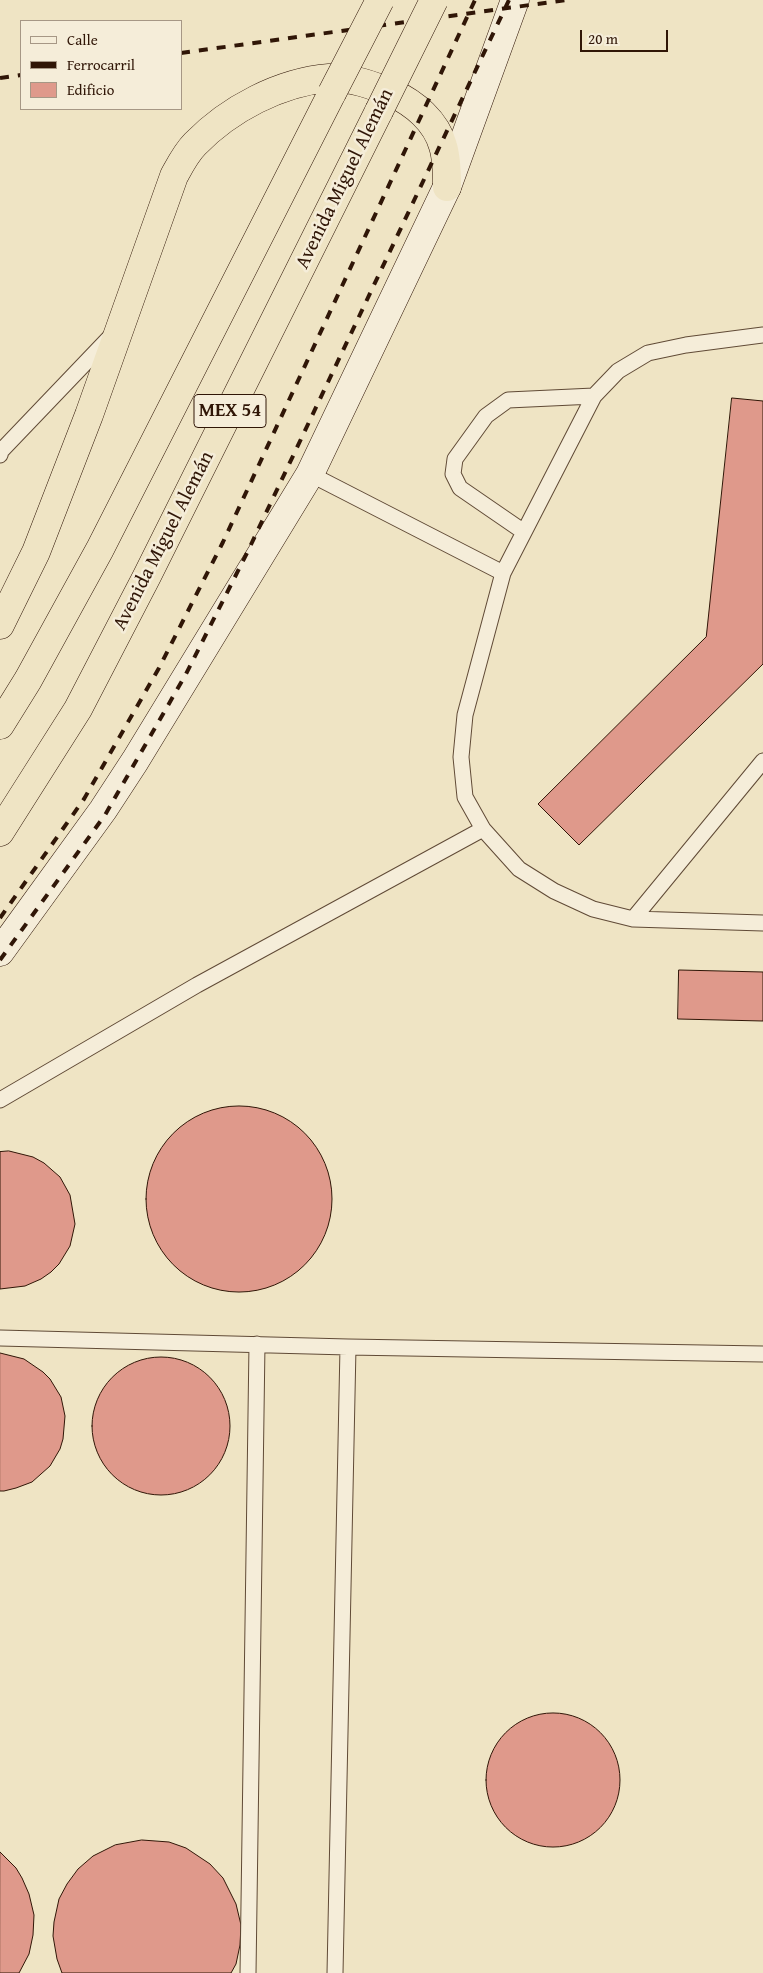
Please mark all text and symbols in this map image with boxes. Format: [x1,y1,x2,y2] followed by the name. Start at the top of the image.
[20,20,182,110] legend
[583,20,670,52] scale bar
[588,28,618,49] text: 20 m
[67,29,98,50] text: Calle
[67,54,135,75] text: Ferrocarril
[67,79,114,100] text: Edificio
[291,85,399,273] street label: Avenida Miguel Alemán
[194,394,266,428] road number: MEX 54
[108,447,220,635] street label: Avenida Miguel Alemán

